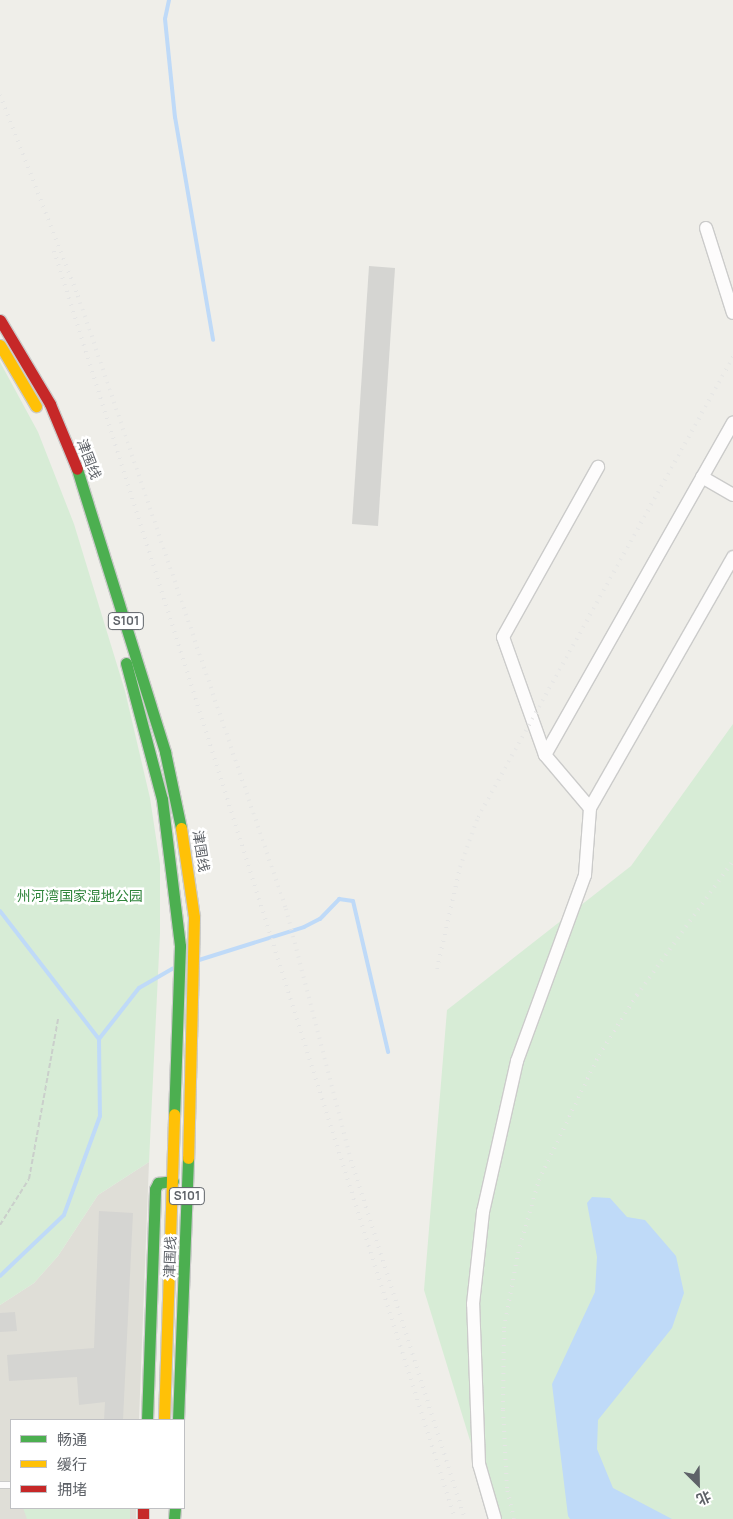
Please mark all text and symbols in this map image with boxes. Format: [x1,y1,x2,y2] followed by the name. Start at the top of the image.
[74,436,104,482] street label: 津围线
[107,612,145,630] road number: S101
[189,829,213,873] street label: 津围线
[17,888,143,904] park label: 州河湾国家湿地公园
[168,1186,206,1206] road number: S101
[161,1236,179,1278] street label: 津围线
[10,1419,185,1509] legend
[57,1429,87,1450] text: 畅通
[57,1454,87,1475] text: 缓行
[673,1459,723,1509] north arrow
[57,1479,87,1500] text: 拥堵
[694,1487,714,1510] text: 北

